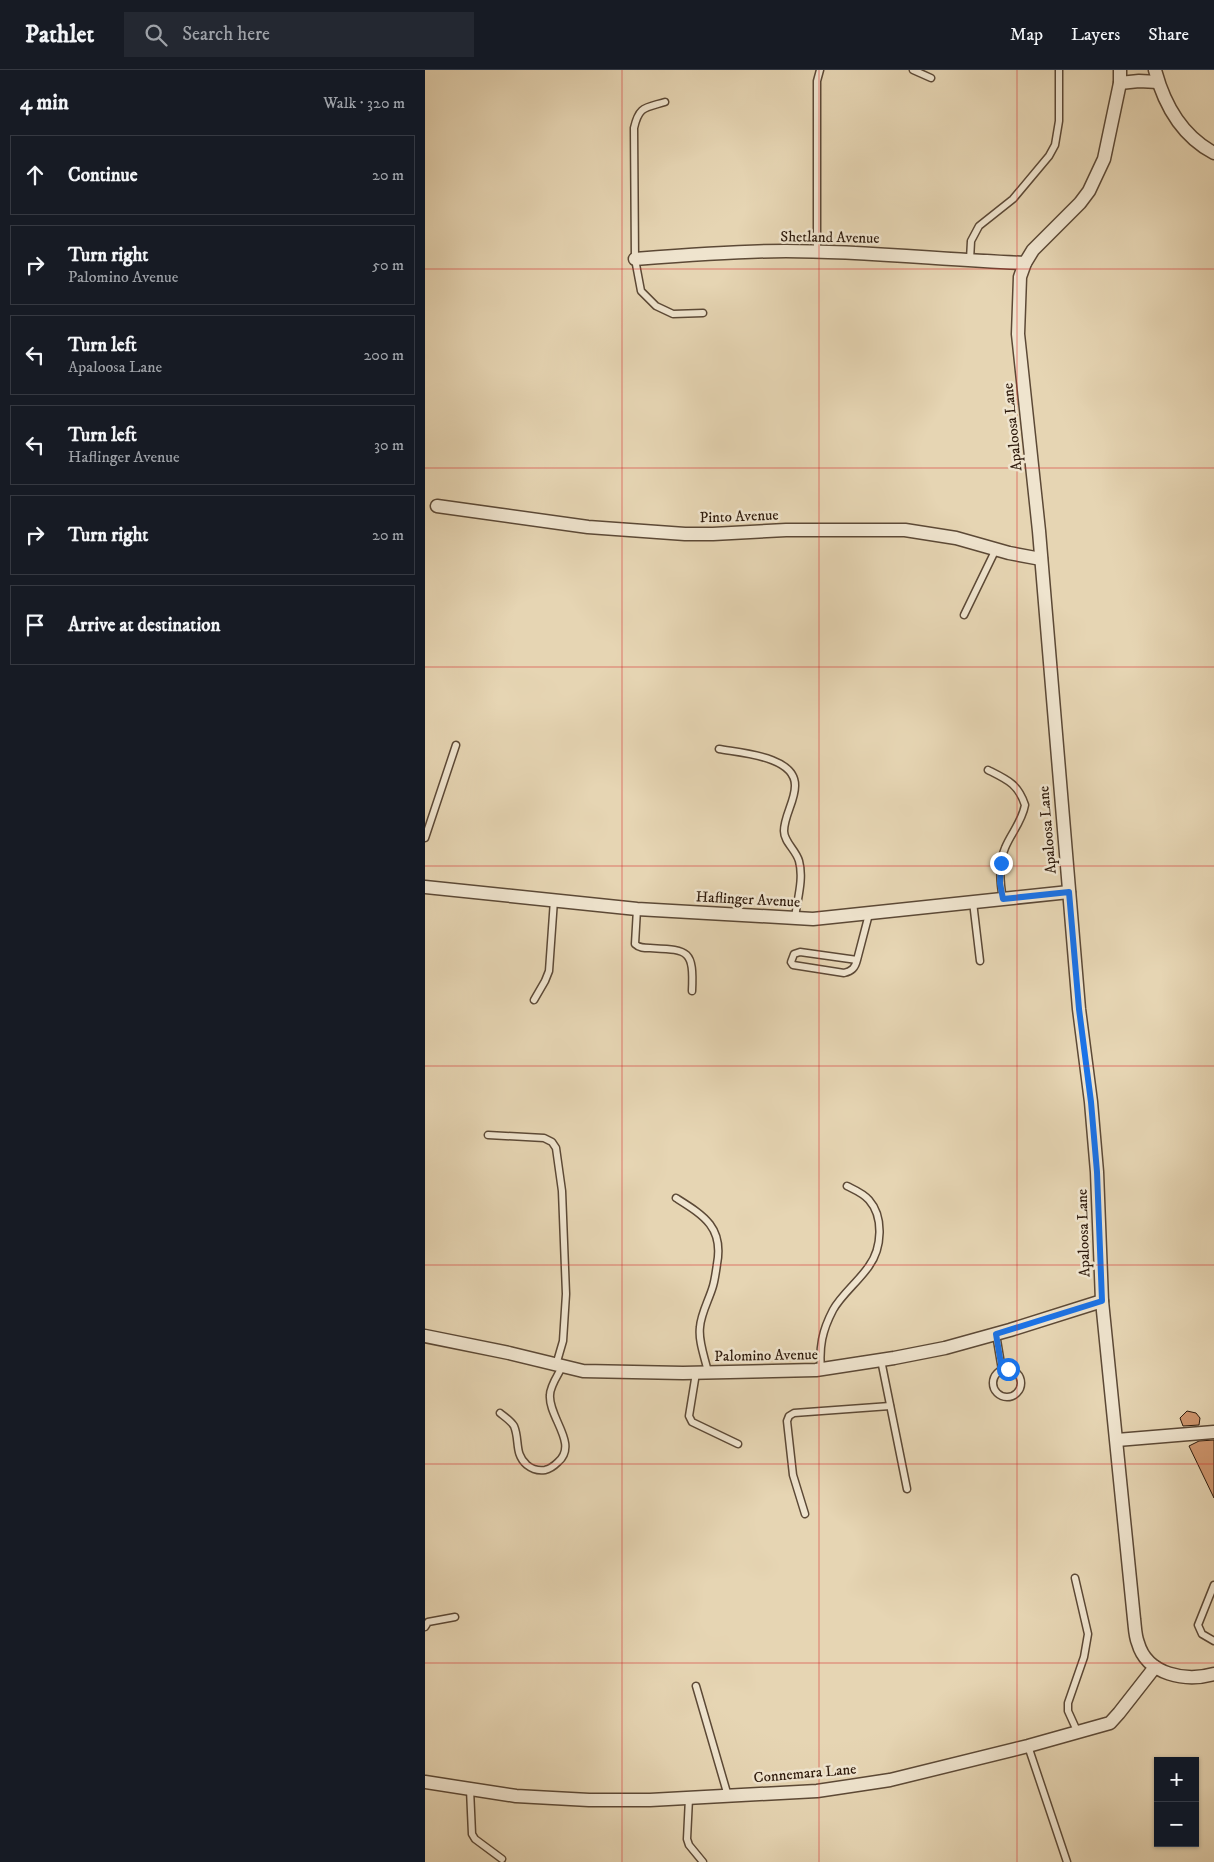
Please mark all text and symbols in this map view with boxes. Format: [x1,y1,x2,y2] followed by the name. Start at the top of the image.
[124,12,474,57] search box
[25,20,94,50] text: Pathlet
[142,21,170,49] icon: search
[182,23,270,46] text: Search here
[1010,24,1043,46] text: Map
[1071,24,1120,46] text: Layers
[1148,24,1189,46] text: Share
[20,90,69,116] text: 4 min
[323,93,405,113] text: Walk · 320 m
[21,161,49,189] icon: ahead
[68,164,138,187] text: Continue
[372,165,404,185] text: 20 m
[780,227,880,248] street label: Shetland Avenue
[68,244,148,267] text: Turn right
[21,251,49,279] icon: right
[372,255,404,275] text: 50 m
[68,267,178,287] text: Palomino Avenue
[68,334,137,357] text: Turn left
[21,341,49,369] icon: left
[363,345,404,365] text: 200 m
[68,357,162,377] text: Apaloosa Lane
[998,382,1027,472] street label: Apaloosa Lane
[68,424,137,447] text: Turn left
[21,431,49,459] icon: left
[374,435,404,455] text: 30 m
[68,447,180,467] text: Haflinger Avenue
[699,506,779,527] street label: Pinto Avenue
[21,521,49,549] icon: right
[68,524,148,547] text: Turn right
[372,525,404,545] text: 20 m
[21,611,49,639] icon: arrive
[68,614,220,637] text: Arrive at destination
[1034,785,1061,875] street label: Apaloosa Lane
[990,852,1013,875] route end
[695,887,801,912] street label: Haflinger Avenue
[1072,1189,1095,1277] street label: Apaloosa Lane
[714,1345,818,1366] street label: Palomino Avenue
[997,1358,1020,1381] route start
[1154,1757,1199,1847] map controls
[1154,1757,1199,1802] button: +
[753,1760,857,1787] street label: Connemara Lane
[1154,1802,1199,1847] button: −

